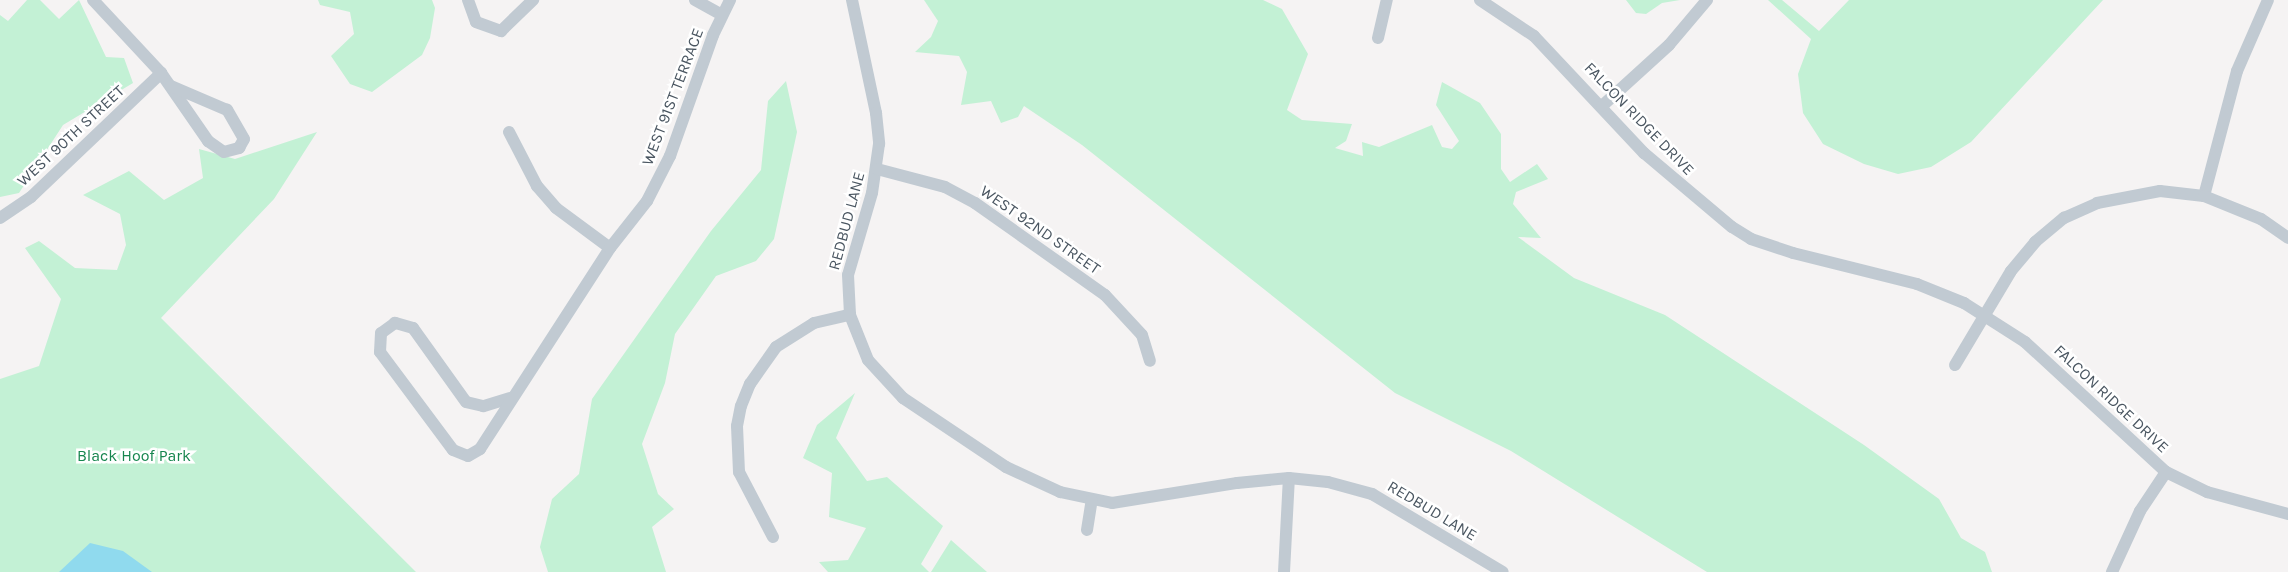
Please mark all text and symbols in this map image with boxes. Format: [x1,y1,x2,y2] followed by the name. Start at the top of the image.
[638,26,708,168] street label: WEST 91ST TERRACE
[1580,58,1698,180] street label: FALCON RIDGE DRIVE
[13,81,129,191] street label: WEST 90TH STREET
[825,170,869,272] street label: REDBUD LANE
[976,181,1104,279] street label: WEST 92ND STREET
[2050,341,2172,457] street label: FALCON RIDGE DRIVE
[77,446,191,466] park label: Black Hoof Park
[1384,477,1480,545] street label: REDBUD LANE

